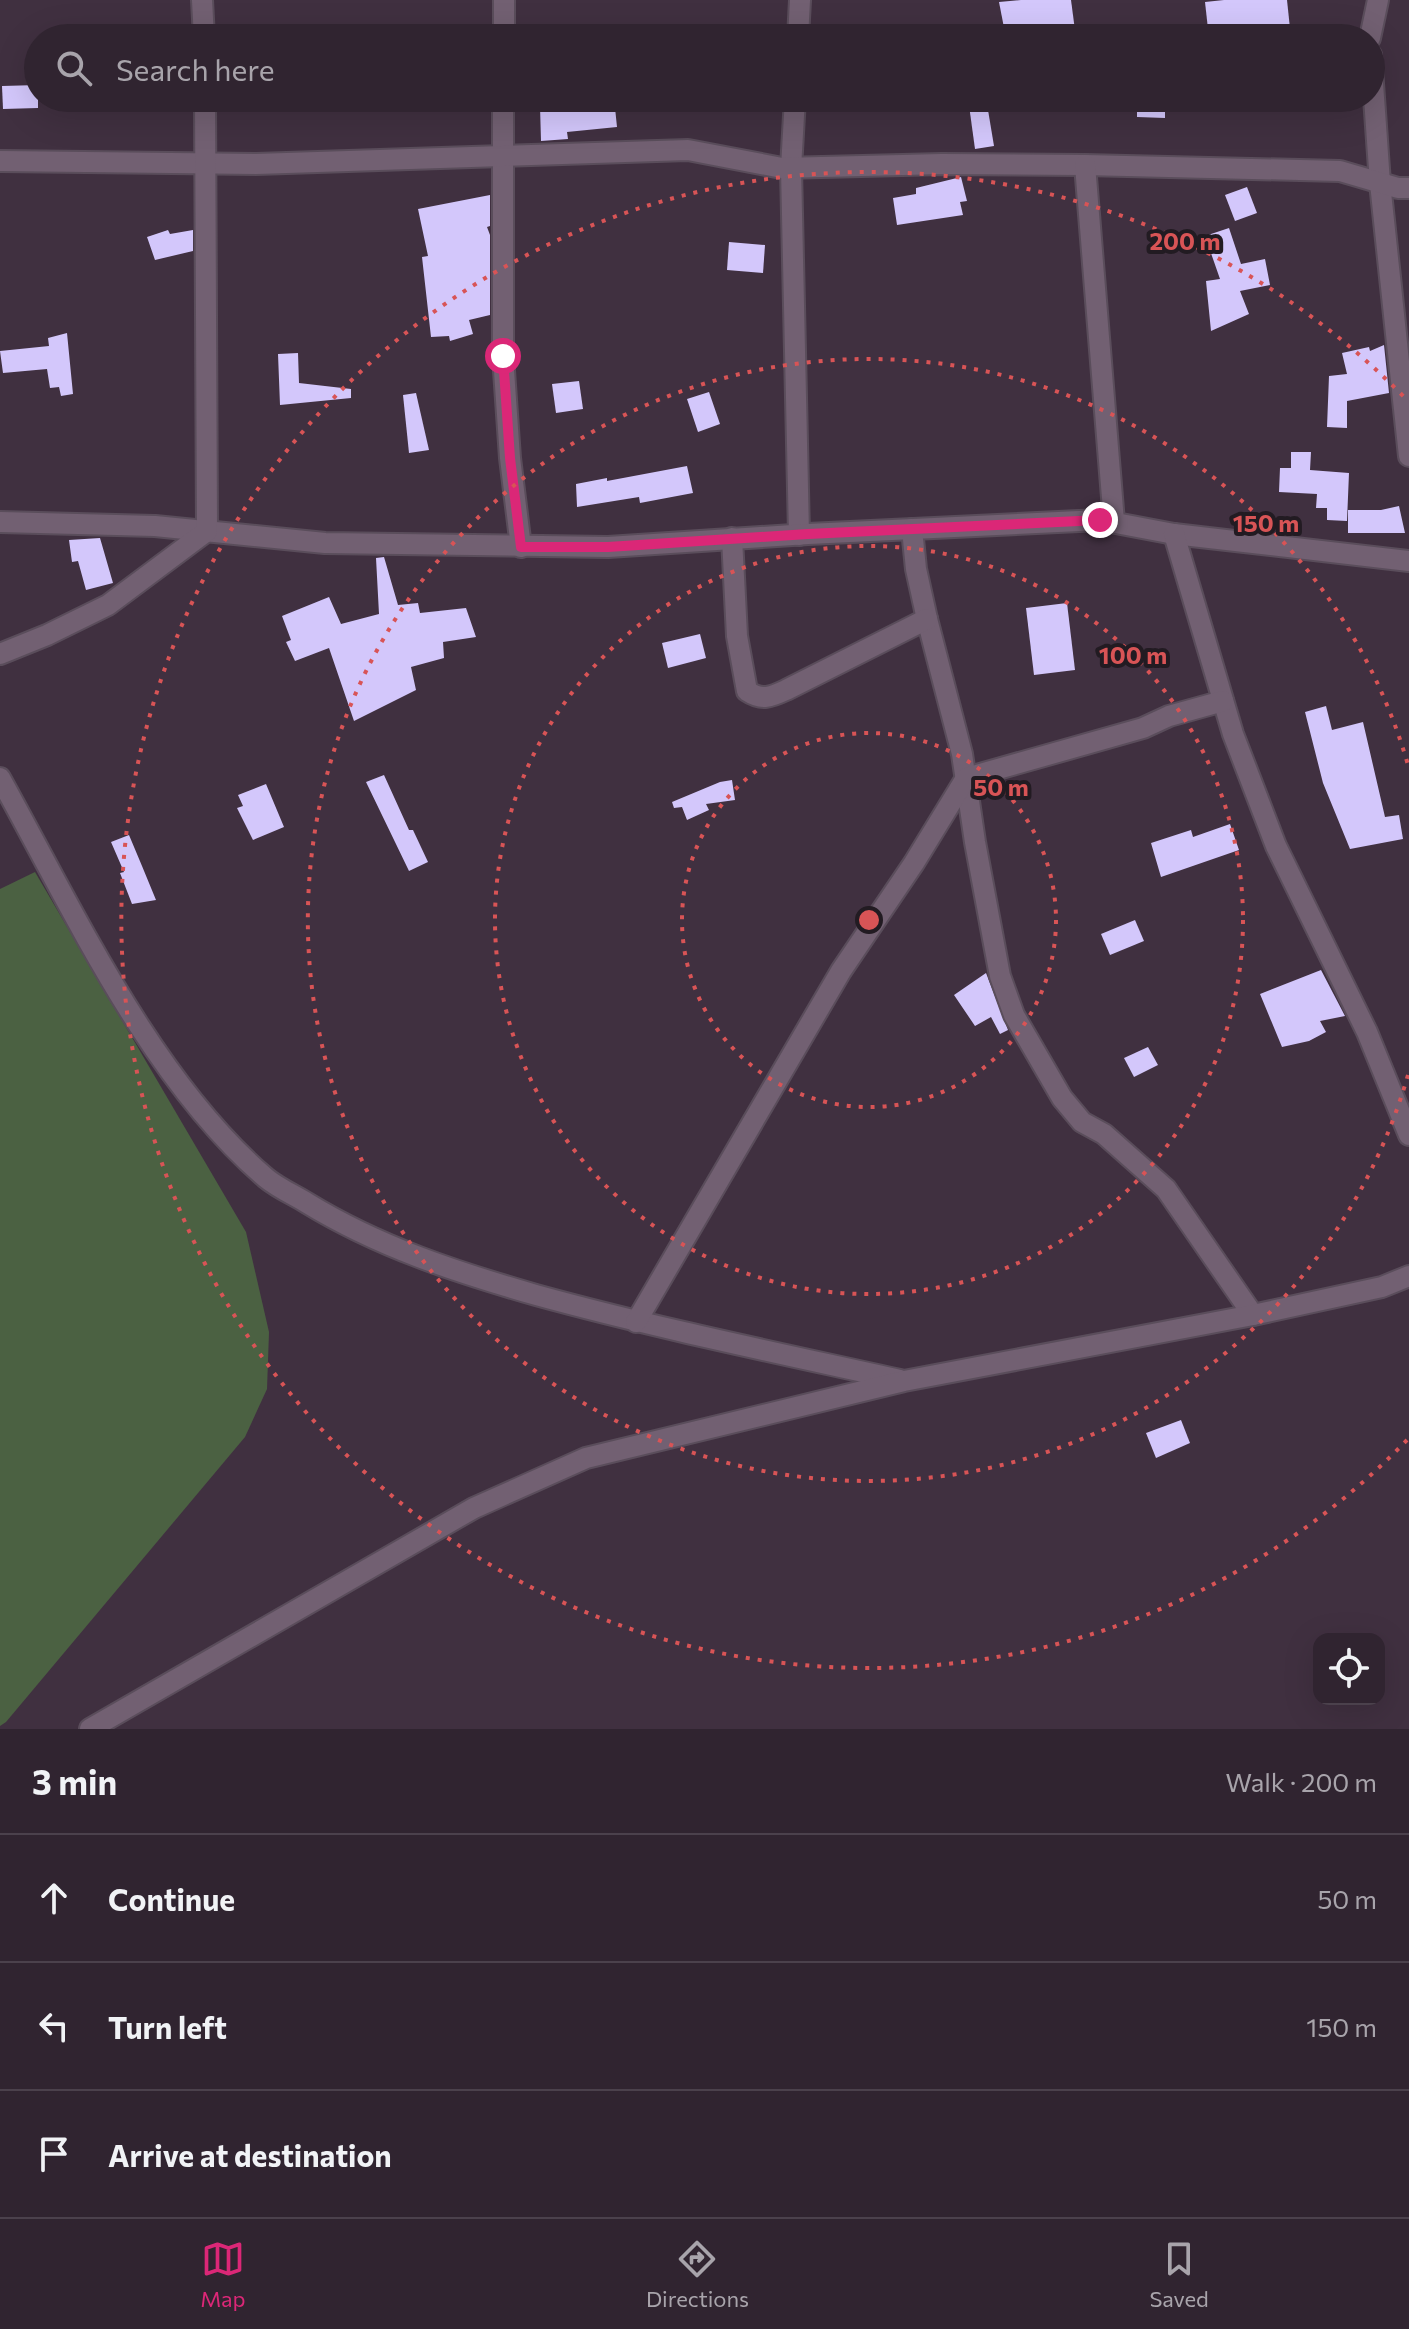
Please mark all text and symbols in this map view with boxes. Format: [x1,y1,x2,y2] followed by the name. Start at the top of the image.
[24,24,1385,112] search box
[52,46,96,90] icon: search
[116,50,275,87] text: Search here
[1150,226,1220,255] text: 200 m
[485,338,521,374] route start
[1082,502,1118,538] route end
[1233,508,1299,537] text: 150 m
[1099,640,1167,669] text: 100 m
[973,772,1029,801] text: 50 m
[855,906,883,934] centre of rings
[1313,1633,1385,1705] map controls
[1313,1633,1385,1705] button: locate
[32,1760,117,1802] text: 3 min
[1226,1766,1377,1797] text: Walk · 200 m
[32,1876,76,1920] icon: ahead
[108,1880,235,1917] text: Continue
[1317,1883,1377,1914] text: 50 m
[32,2004,76,2048] icon: left
[108,2008,227,2045] text: Turn left
[1306,2011,1377,2042] text: 150 m
[32,2132,76,2176] icon: arrive
[108,2136,392,2173] text: Arrive at destination
[200,2237,246,2312] tab: Map
[646,2237,749,2312] tab: Directions
[1149,2237,1209,2312] tab: Saved

